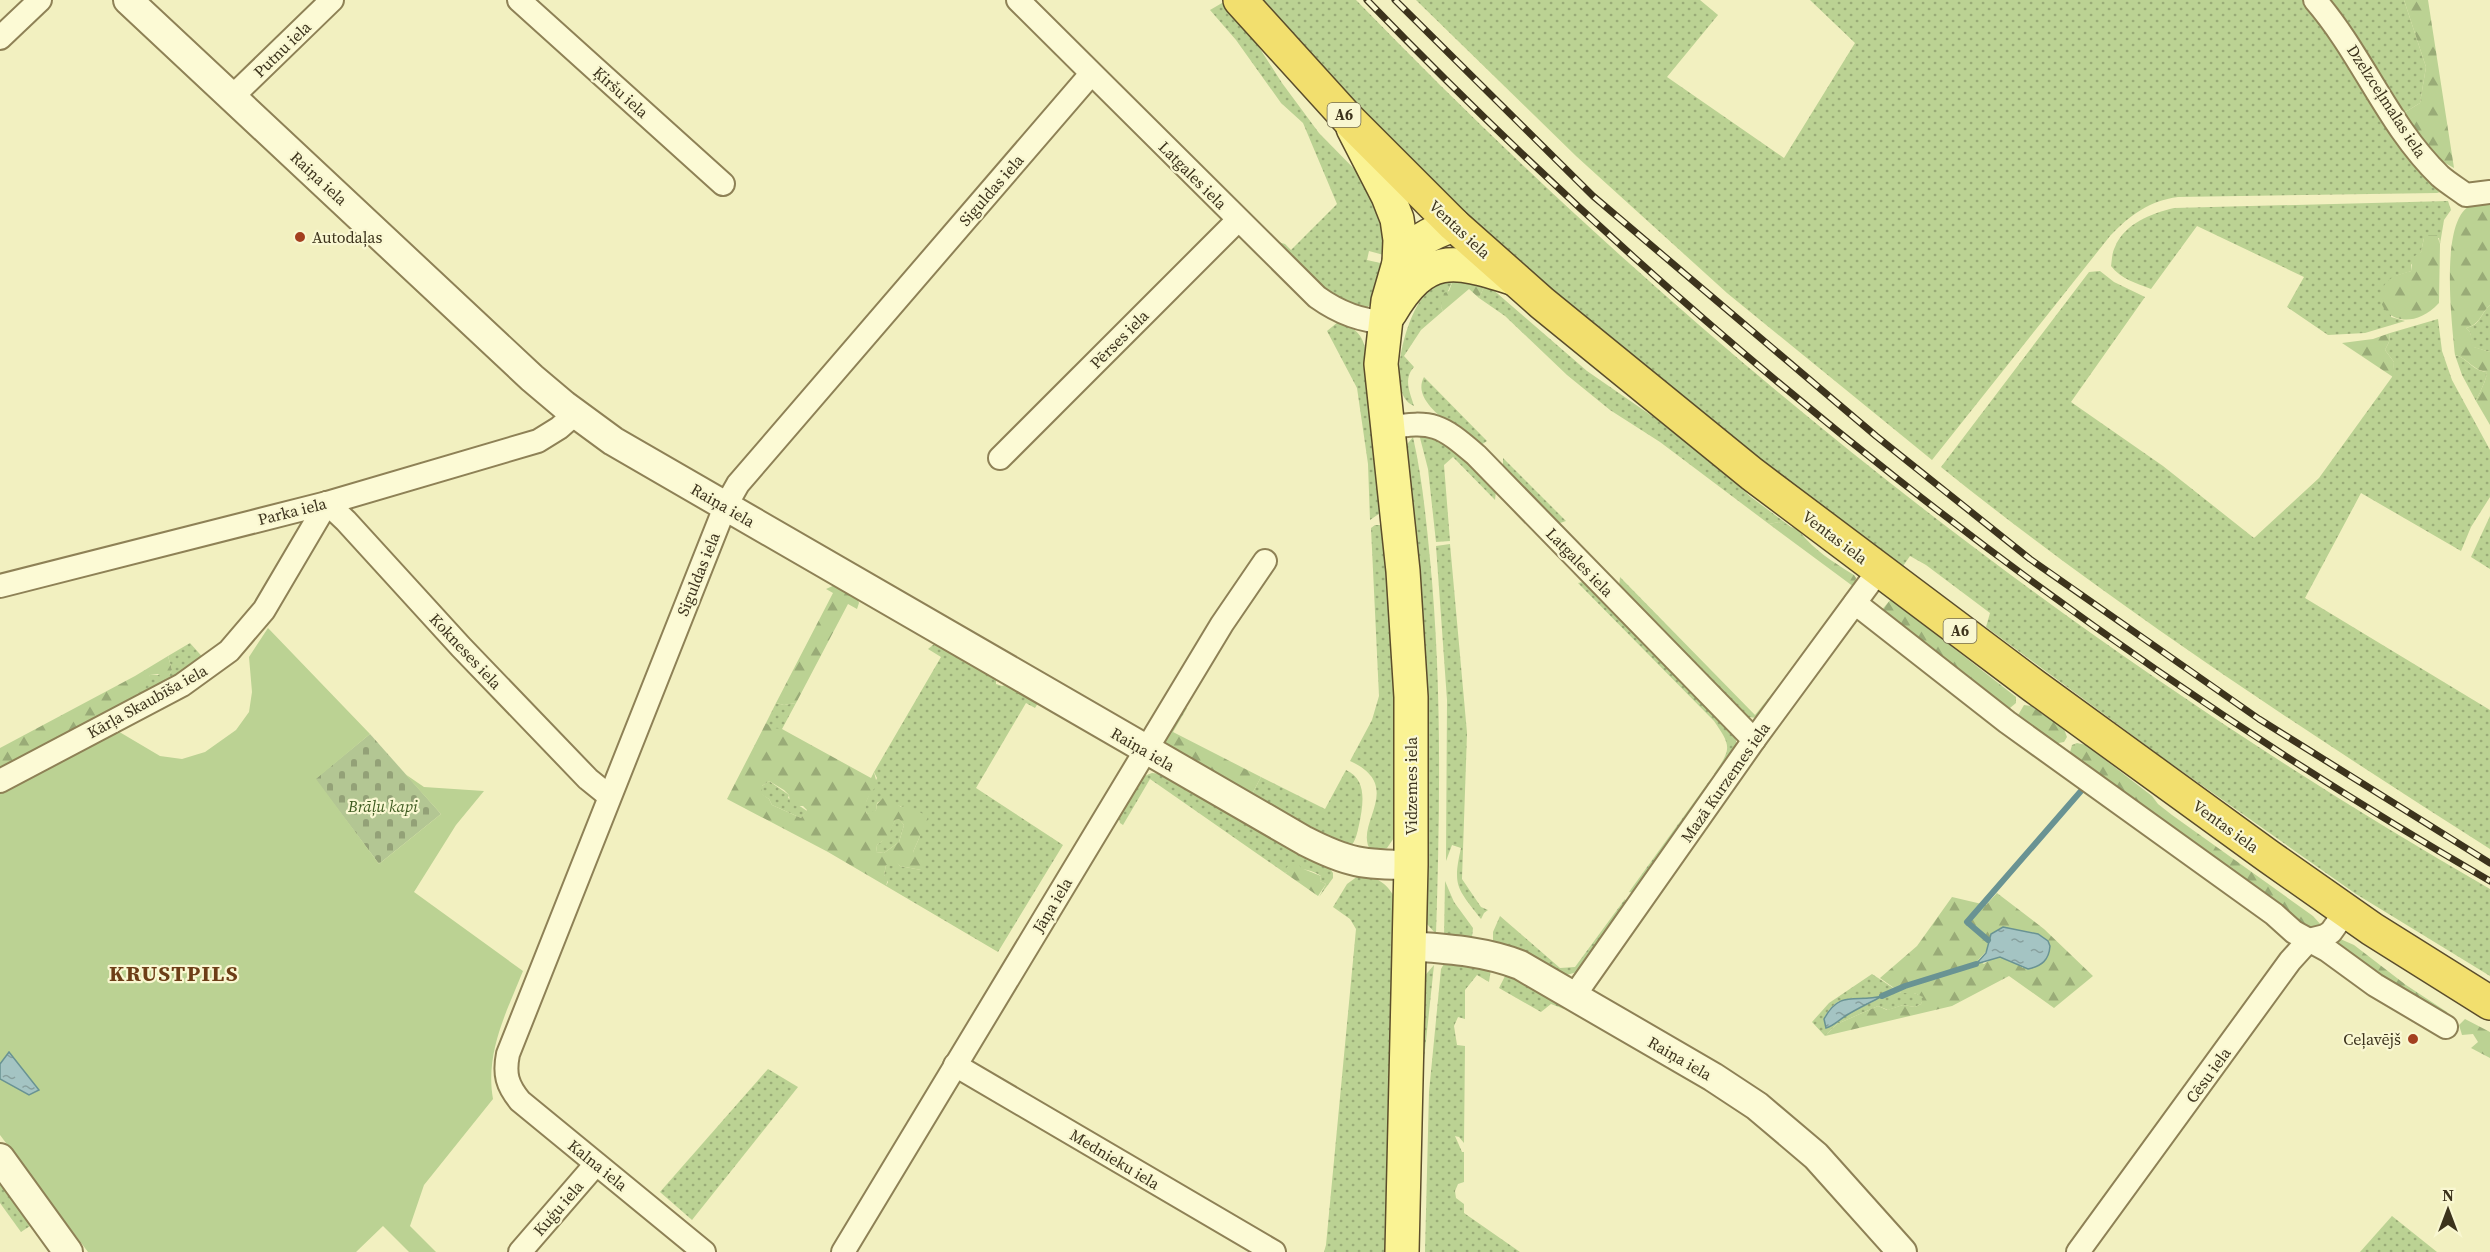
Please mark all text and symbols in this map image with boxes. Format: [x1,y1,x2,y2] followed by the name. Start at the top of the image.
[248,15,316,82] street label: Putnu iela
[2342,40,2432,163] street label: Dzelzceļmalas iela
[589,61,654,123] street label: Ķiršu iela
[1328,103,1360,127] road number: A6
[1154,136,1233,215] street label: Latgales iela
[286,146,353,211] street label: Raiņa iela
[954,149,1029,231] street label: Siguldas iela
[1424,195,1496,264] street label: Ventas iela
[312,226,382,248] place label: Autodaļas
[293,230,307,244] marker: Autodaļas
[1085,304,1154,373] street label: Pērses iela
[687,478,760,533] street label: Raiņa iela
[255,492,330,530] street label: Parka iela
[1798,505,1873,569] street label: Ventas iela
[1541,523,1619,602] street label: Latgales iela
[671,528,725,619] street label: Siguldas iela
[425,608,508,695] street label: Kokneses iela
[1944,619,1976,643] road number: A6
[83,658,212,743] street label: Kārļa Skaubīša iela
[1675,717,1775,847] street label: Mazā Kurzemes iela
[1107,722,1180,777] street label: Raiņa iela
[1400,736,1422,835] street label: Vidzemes iela
[2188,794,2264,858] street label: Ventas iela
[347,795,418,817] park label: Brāļu kapi
[1026,873,1078,938] street label: Jāņa iela
[109,958,239,988] district label: KRUSTPILS
[2343,1028,2401,1050] place label: Ceļavējš
[1644,1031,1717,1086] street label: Raiņa iela
[2406,1032,2420,1046] marker: Ceļavējš
[2180,1042,2236,1107] street label: Cēsu iela
[1066,1124,1165,1195] street label: Mednieku iela
[564,1134,633,1196] street label: Kalna iela
[528,1175,589,1240] street label: Kuģu iela
[2418,1180,2478,1240] north arrow
[2442,1184,2454,1206] text: N

